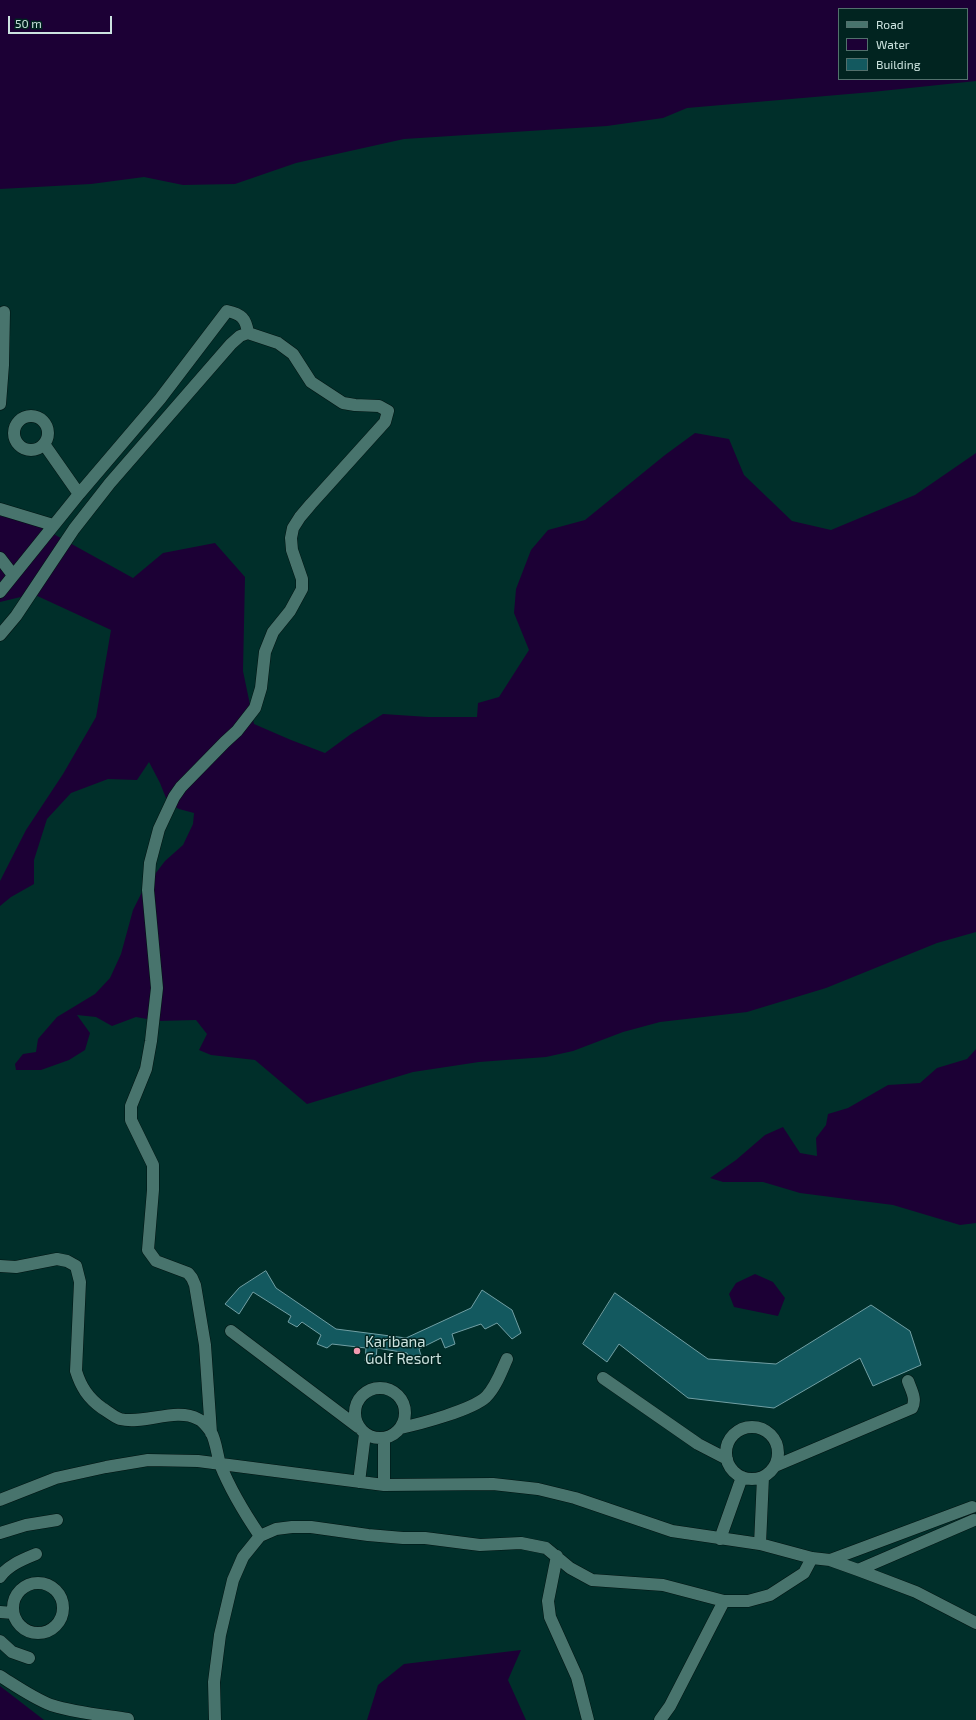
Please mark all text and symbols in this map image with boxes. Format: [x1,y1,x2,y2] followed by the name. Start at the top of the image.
[10,8,114,34] scale bar
[838,8,968,80] legend
[15,16,42,30] text: 50 m
[876,17,904,31] text: Road
[876,37,910,51] text: Water
[876,57,920,71] text: Building
[365,1333,441,1368] place label: Karibana Golf Resort
[352,1346,362,1356] marker: Karibana Golf Resort

